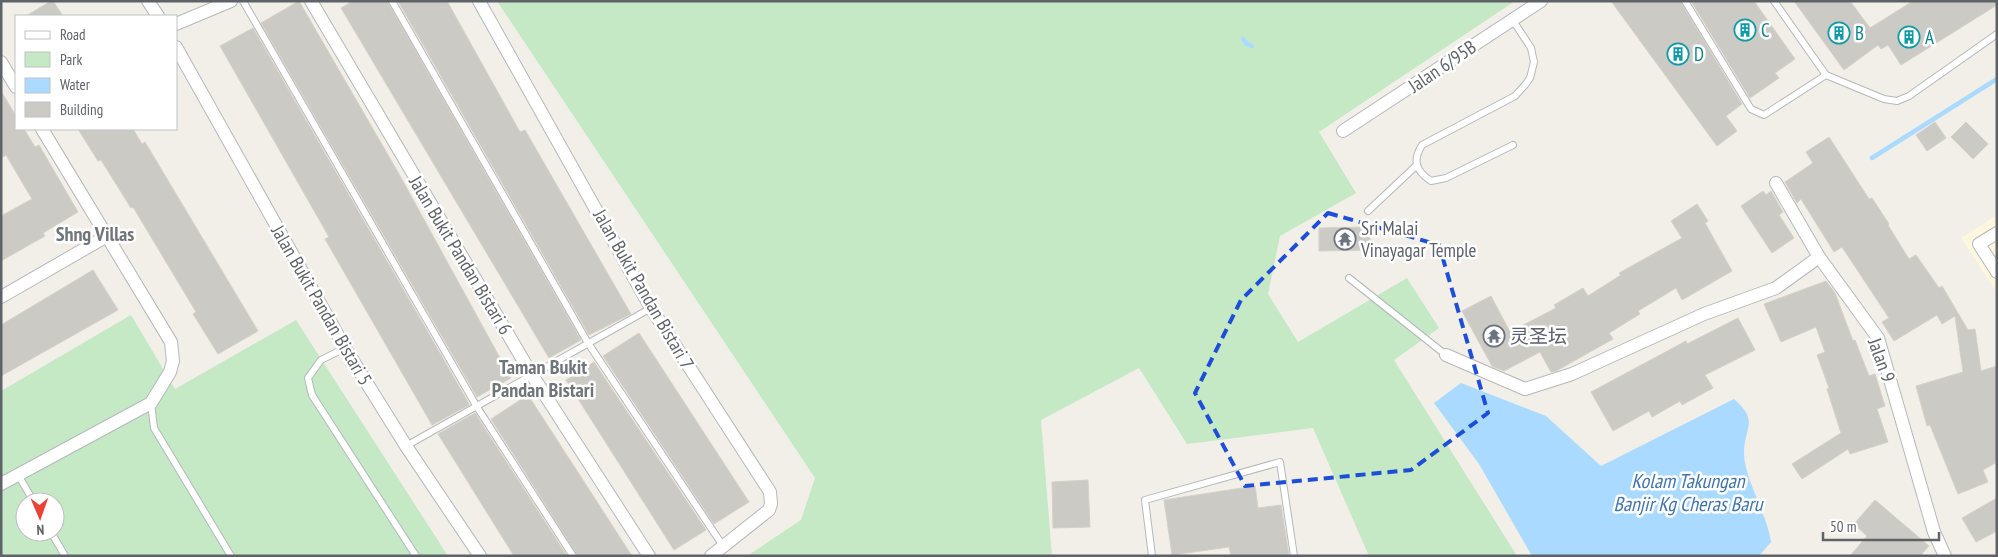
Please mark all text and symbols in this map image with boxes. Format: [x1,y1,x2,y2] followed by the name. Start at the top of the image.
[15,15,178,130] legend
[1733,18,1757,42] building icon: C
[1761,18,1770,42] place label: C
[1827,21,1851,45] building icon: B
[1855,21,1864,45] place label: B
[60,25,86,44] text: Road
[1897,25,1921,49] building icon: A
[1925,25,1934,49] place label: A
[1403,35,1481,98] street label: Jalan 6/95B
[1666,42,1690,66] building icon: D
[1694,42,1704,66] place label: D
[60,50,82,69] text: Park
[60,75,91,94] text: Water
[60,100,103,119] text: Building
[404,170,518,339] street label: Jalan Bukit Pandan Bistari 6
[588,204,700,373] street label: Jalan Bukit Pandan Bistari 7
[1360,216,1477,262] place label: Sri Malai Vinayagar Temple
[266,220,378,389] street label: Jalan Bukit Pandan Bistari 5
[56,221,134,247] district label: Shng Villas
[1333,227,1357,251] temple icon: Sri Malai Vinayagar Temple
[1482,324,1506,348] temple icon: 灵圣坛
[1510,324,1567,348] place label: 灵圣坛
[1863,334,1901,385] street label: Jalan 9
[492,354,594,403] district label: Taman Bukit Pandan Bistari
[1614,468,1764,517] water label: Kolam Takungan Banjir Kg Cheras Baru
[15,492,65,542] north arrow
[1823,510,1939,542] scale bar
[1830,517,1856,536] text: 50 m
[36,521,45,539] text: N

